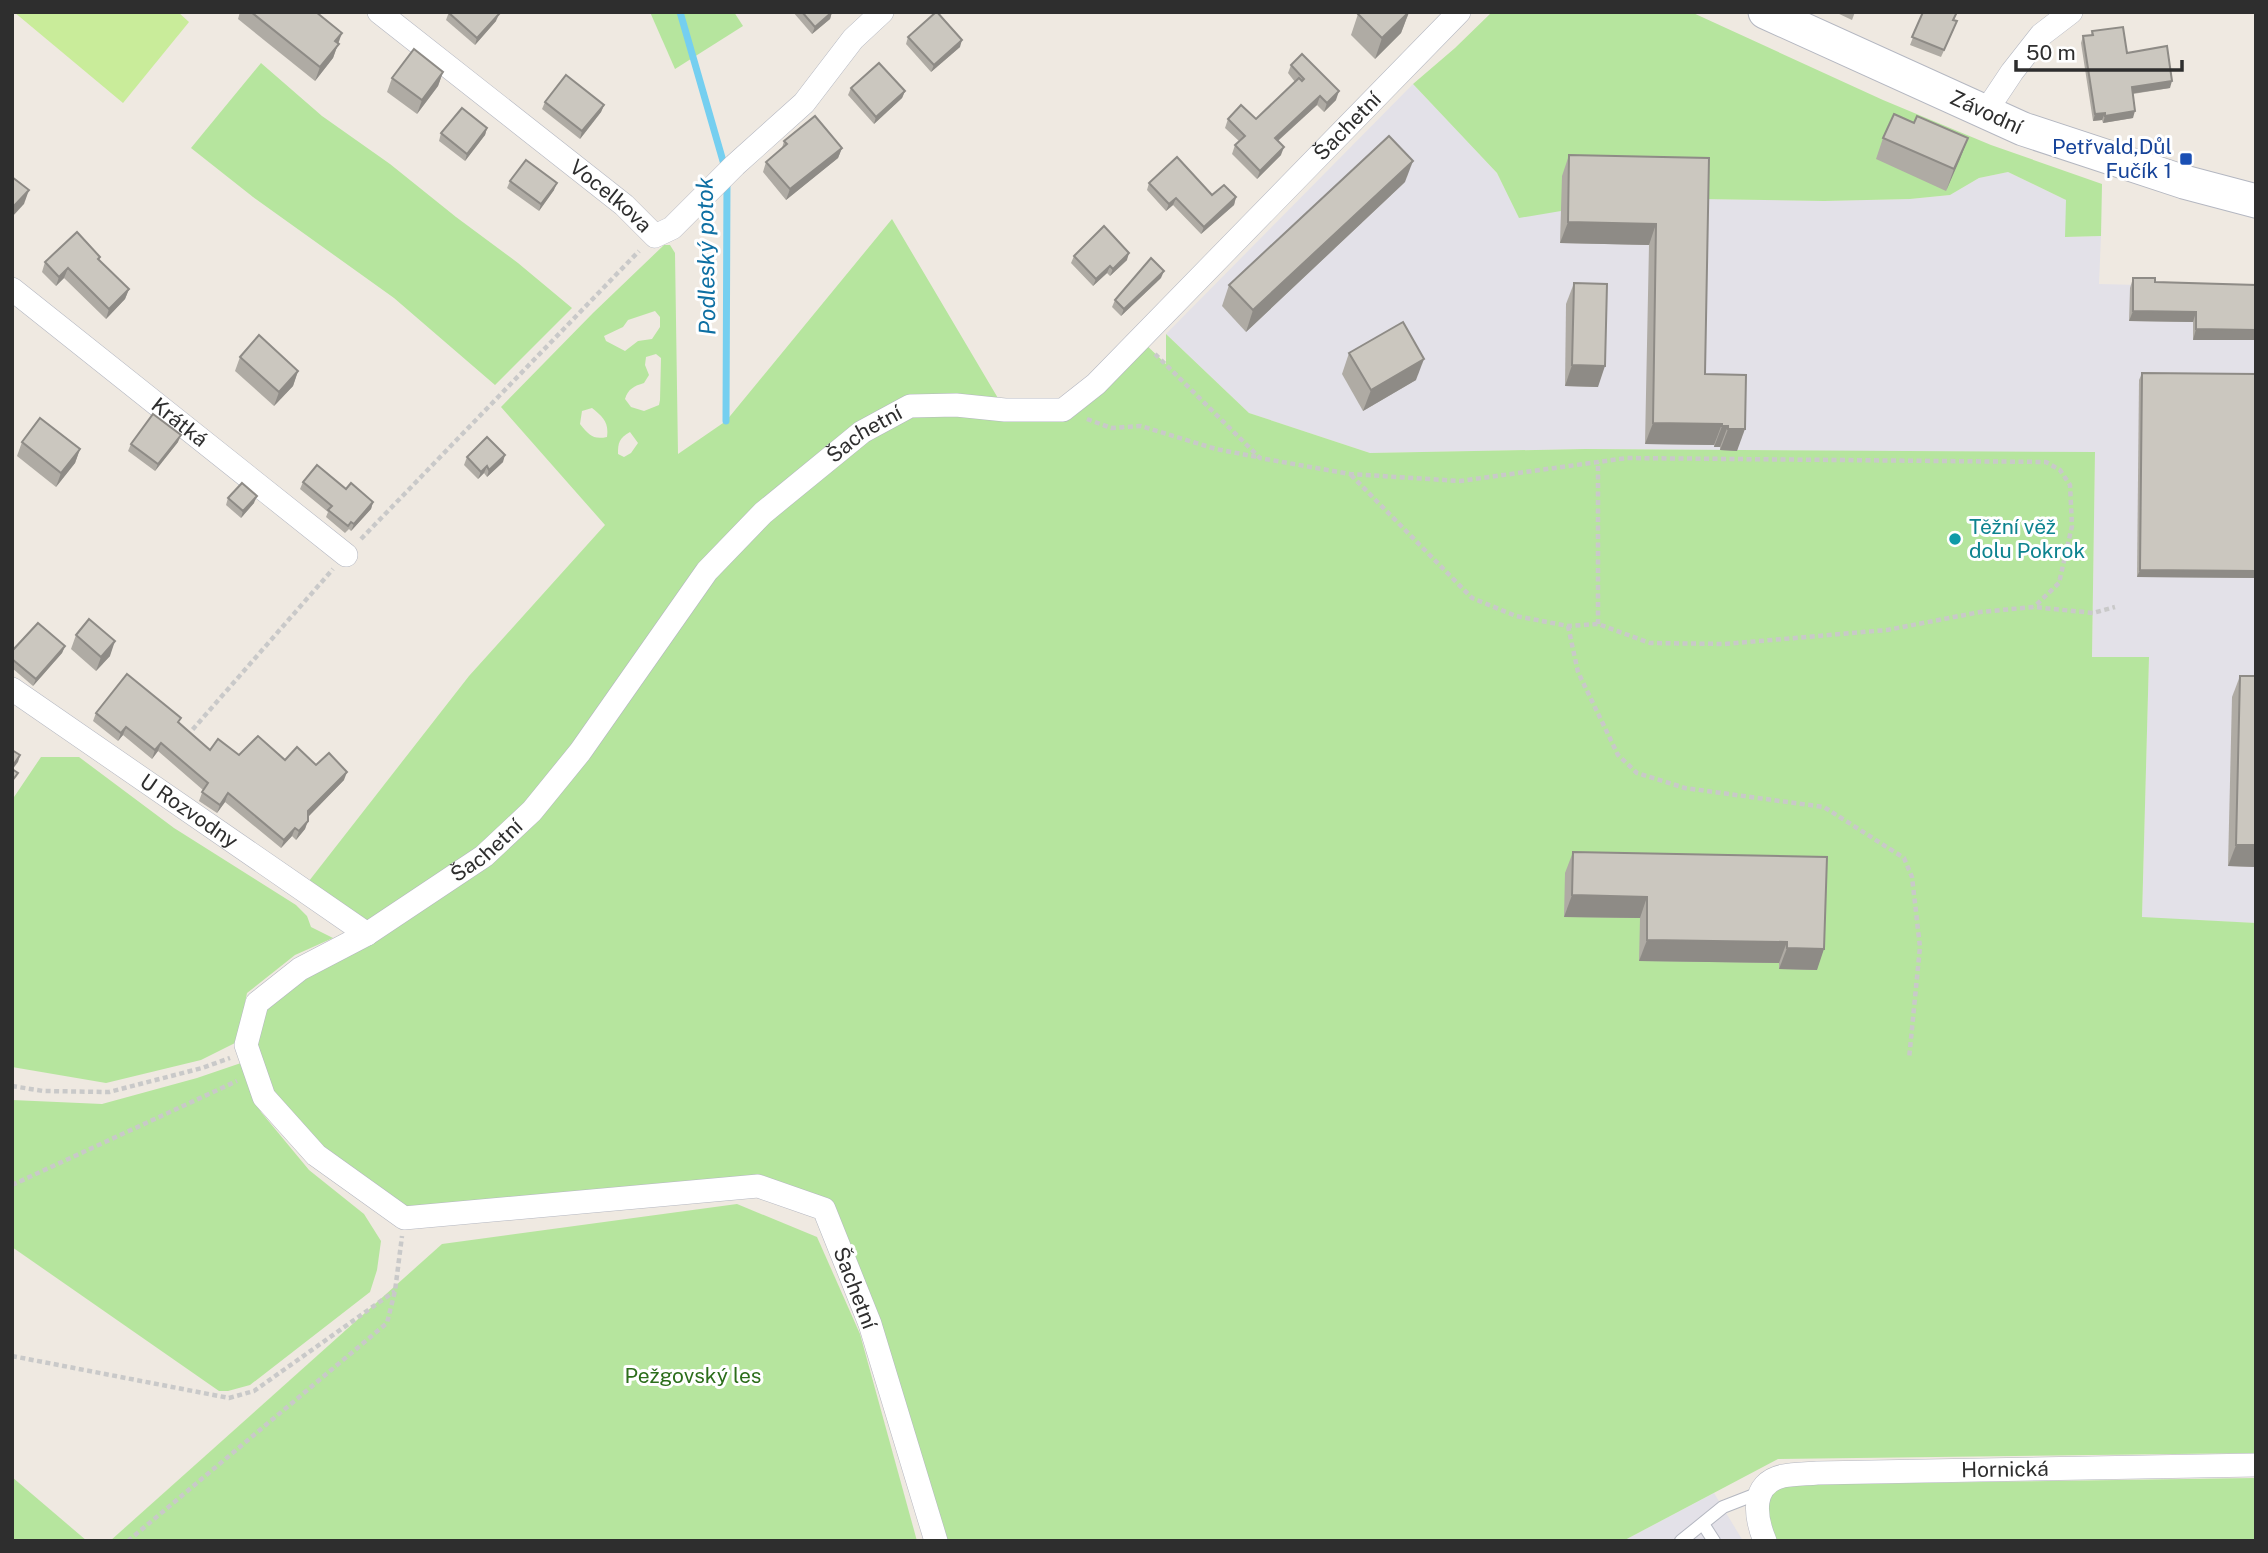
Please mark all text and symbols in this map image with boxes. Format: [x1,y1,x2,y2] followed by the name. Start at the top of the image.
[2016,28,2182,72] scale bar
[2026,40,2076,65] text: 50 m
[1946,85,2028,140] street label: Závodní
[1308,86,1387,165] street label: Šachetní
[2052,134,2172,183] place label: Petřvald,Důl Fučík 1
[2178,151,2194,167] marker: Petřvald,Důl Fučík 1
[565,154,657,237] street label: Vocelkova
[691,176,720,335] water label: Podleský potok
[147,392,213,452] street label: Krátká
[821,399,907,468] street label: Šachetní
[1969,514,2085,563] place label: Těžní věž dolu Pokrok
[1947,531,1963,547] marker: Těžní věž dolu Pokrok
[136,768,243,853] street label: U Rozvodny
[446,813,528,887] street label: Šachetní
[828,1243,883,1333] street label: Šachetní
[625,1363,761,1388] park label: Pežgovský les
[1961,1456,2049,1482] street label: Hornická

